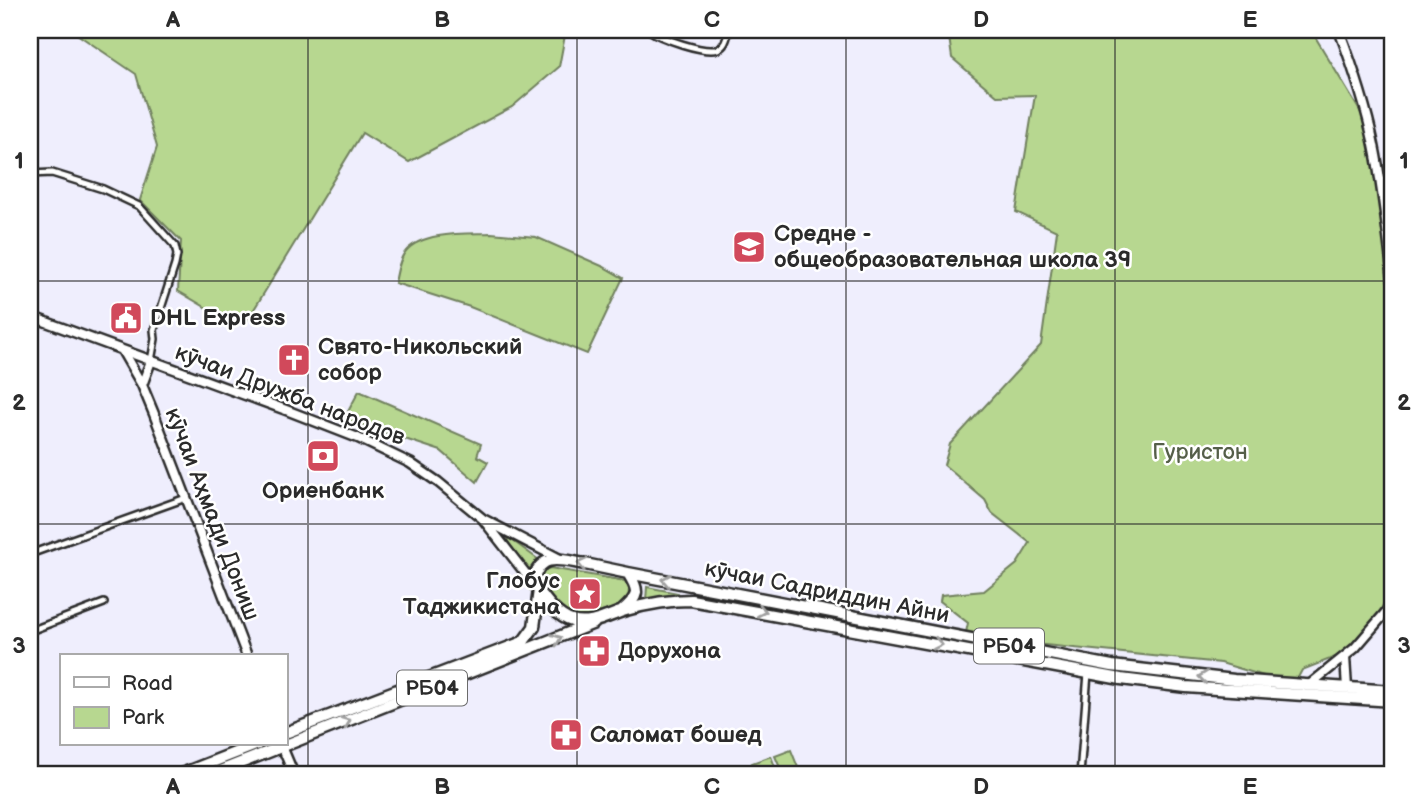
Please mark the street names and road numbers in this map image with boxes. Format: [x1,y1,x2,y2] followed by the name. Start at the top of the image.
[171,338,409,452] street label: кӯчаи Дружба народов
[159,404,265,624] street label: кӯчаи Аҳмади Дониш
[702,555,952,629] street label: кӯчаи Садриддин Айни
[974,628,1044,664] road number: РБ04
[397,670,467,706] road number: РБ04

